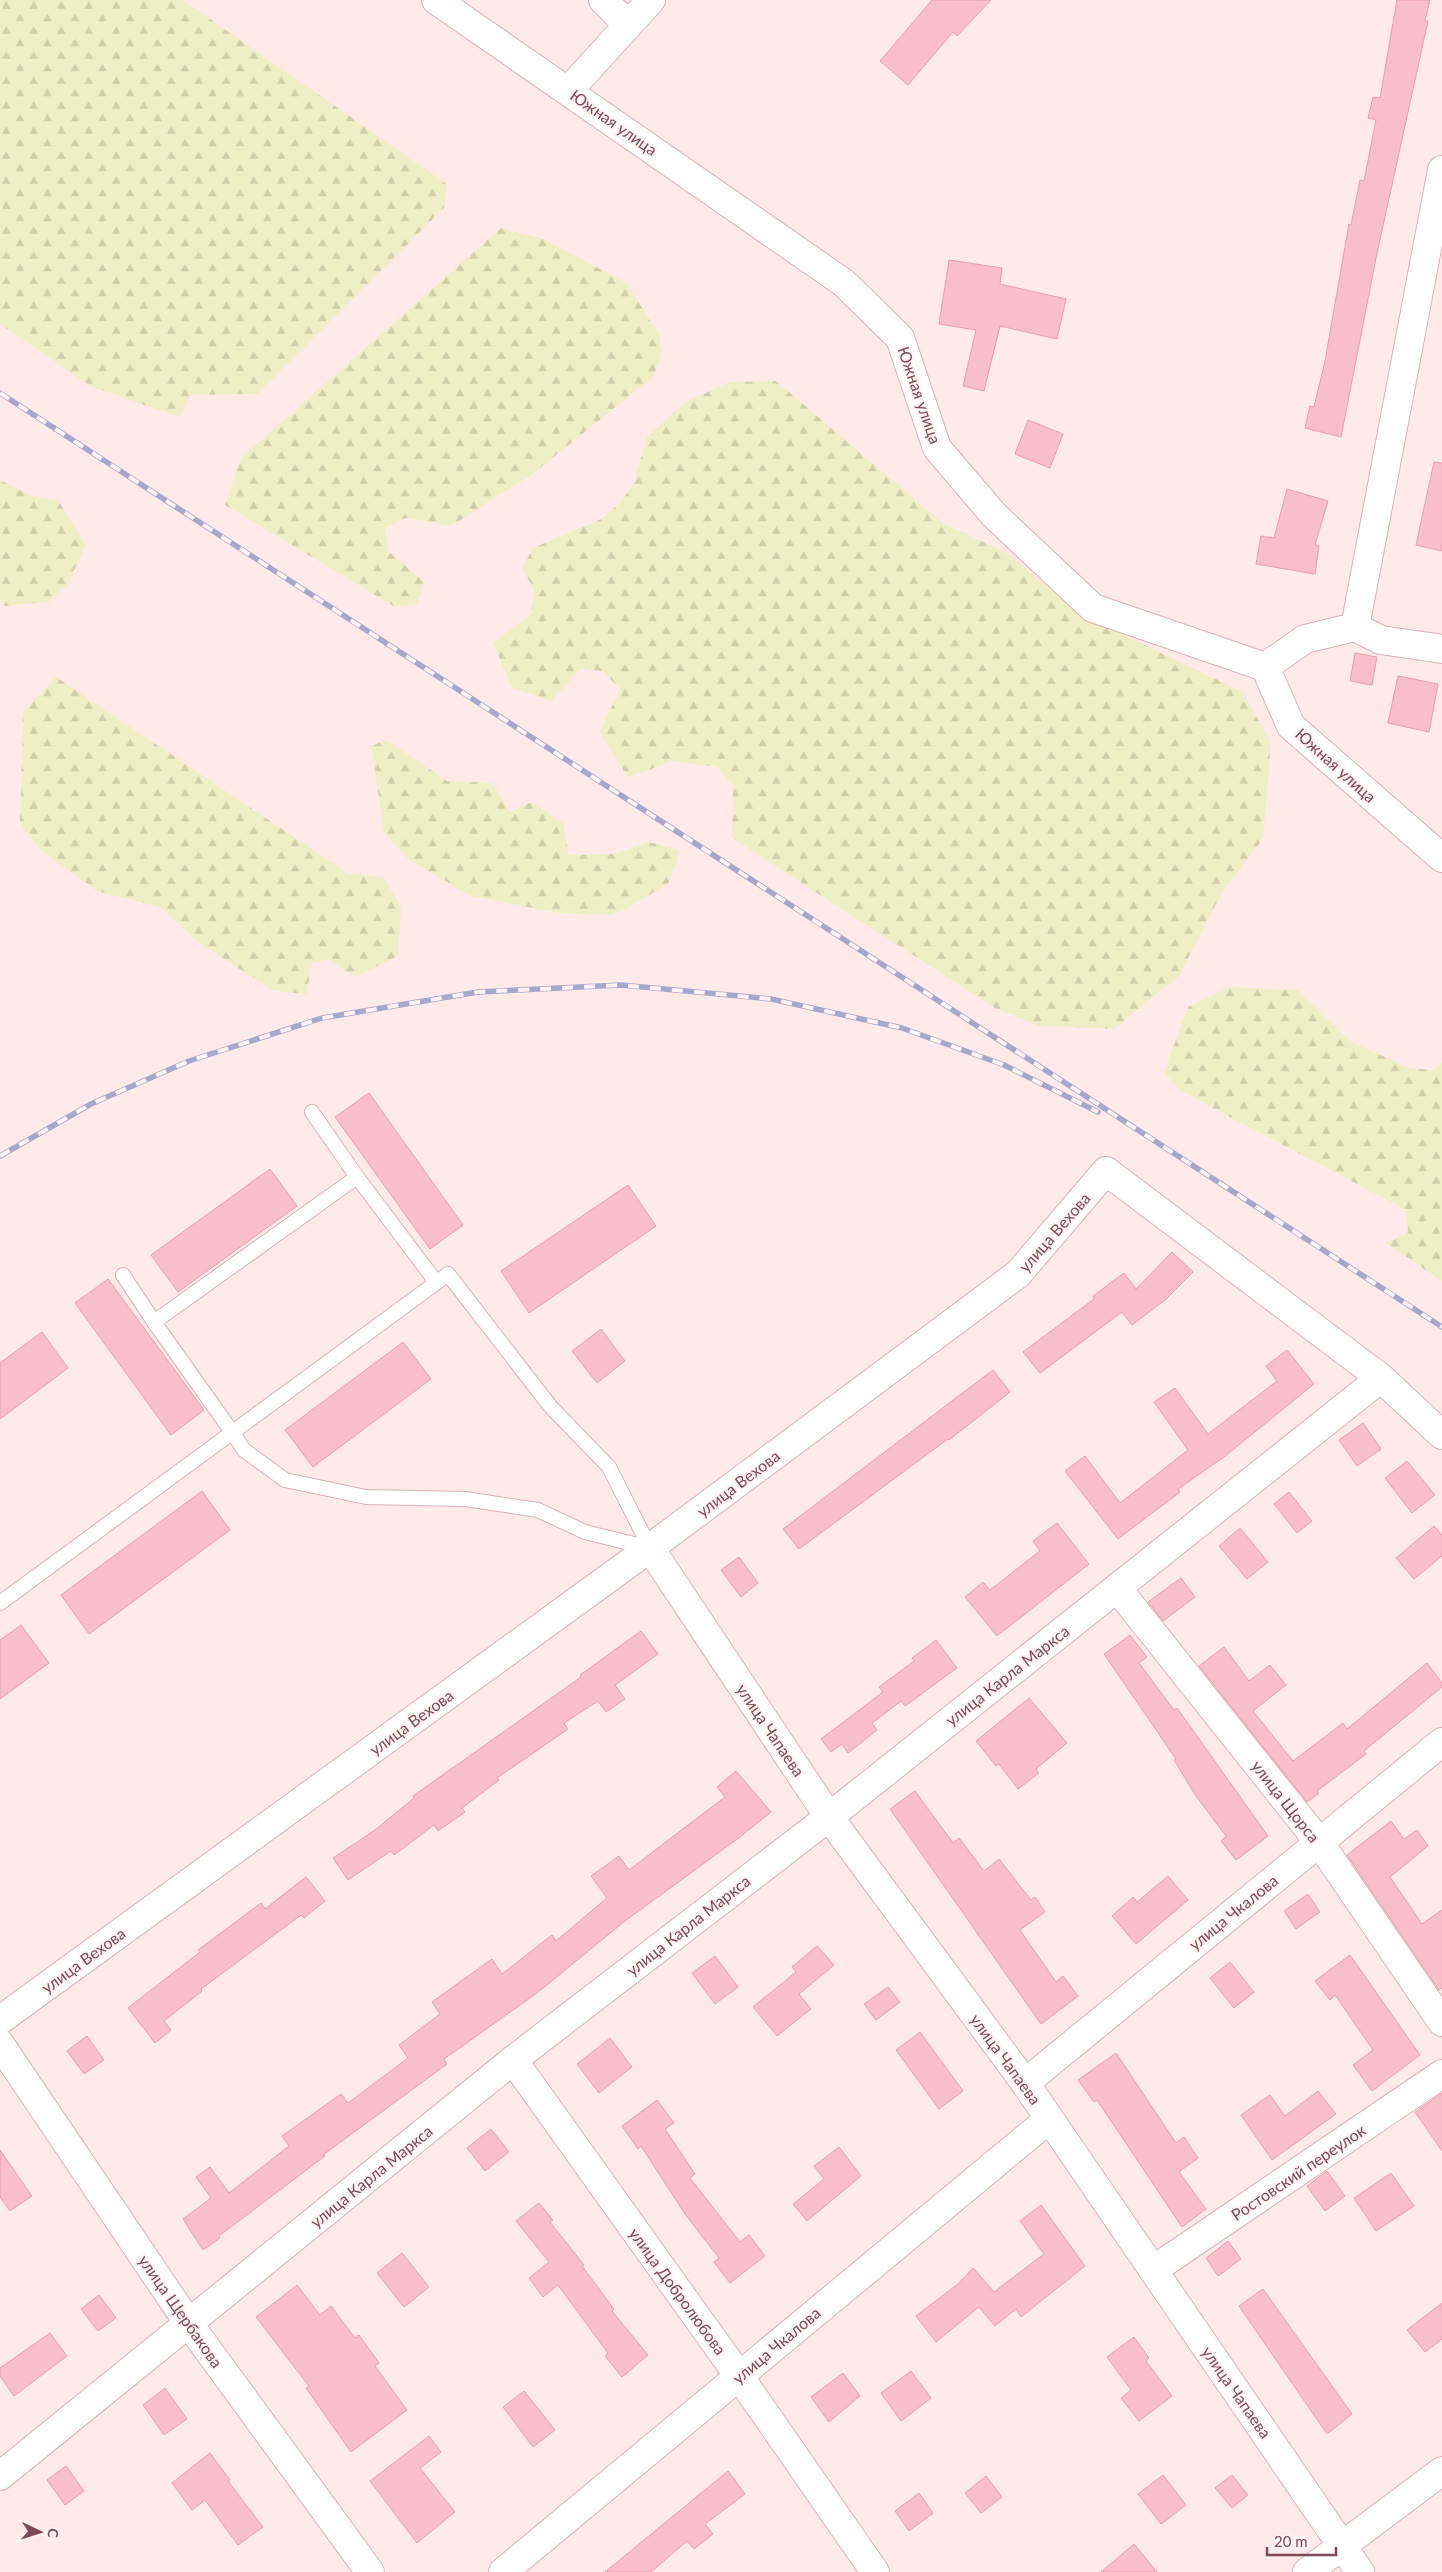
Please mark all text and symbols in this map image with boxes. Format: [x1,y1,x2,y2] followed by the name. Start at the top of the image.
[567,85,661,159] street label: Южная улица
[894,344,946,446] street label: Южная улица
[1292,724,1380,806] street label: Южная улица
[1014,1188,1094,1276] street label: улица Вехова
[693,1446,783,1520] street label: улица Вехова
[941,1621,1073,1729] street label: улица Карла Маркса
[733,1680,809,1780] street label: улица Чапаева
[365,1685,457,1759] street label: улица Вехова
[1248,1756,1324,1846] street label: улица Щорса
[1185,1870,1281,1954] street label: улица Чкалова
[622,1871,754,1979] street label: улица Карла Маркса
[37,1923,129,1997] street label: улица Вехова
[967,2010,1045,2108] street label: улица Чапаева
[1227,2120,1369,2224] street label: Ростовский переулок
[306,2121,436,2231] street label: улица Карла Маркса
[626,2224,730,2358] street label: улица Добролюбова
[135,2251,227,2371] street label: улица Щербакова
[728,2303,824,2387] street label: улица Чкалова
[1198,2343,1276,2441] street label: улица Чапаева
[15,2507,65,2557] north arrow
[1267,2524,1336,2556] scale bar
[45,2528,62,2539] text: С
[1274,2532,1308,2550] text: 20 m

